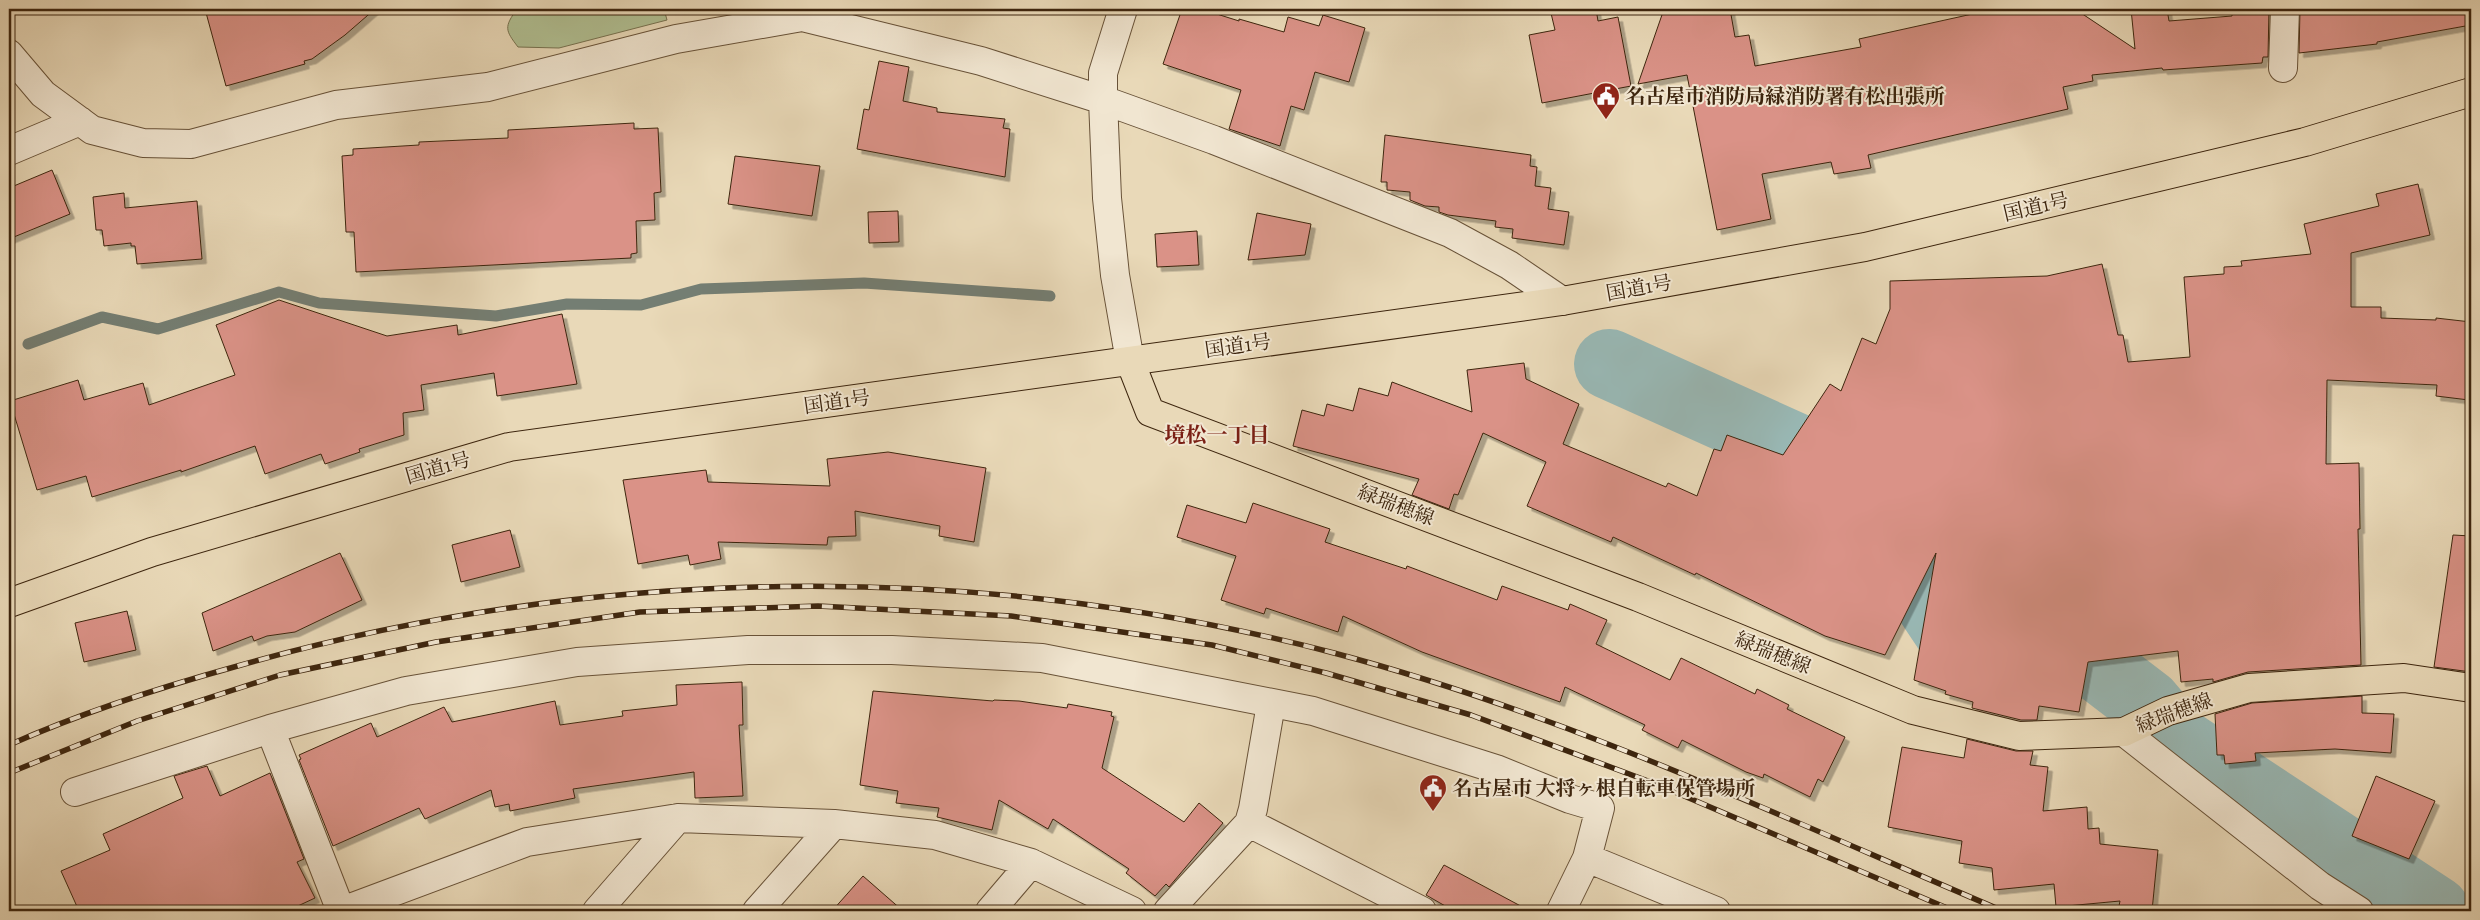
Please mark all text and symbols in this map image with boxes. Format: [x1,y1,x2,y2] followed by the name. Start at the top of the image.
[1591,81,1621,120] public building icon: 名古屋市消防局緑消防署有松出張所
[1625,83,1945,110] place label: 名古屋市消防局緑消防署有松出張所
[2000,186,2072,228] street label: 国道1号
[1604,269,1674,307] street label: 国道1号
[1203,328,1273,364] street label: 国道1号
[802,384,872,420] street label: 国道1号
[1165,421,1270,449] district label: 境松一丁目
[402,446,474,490] street label: 国道1号
[1354,478,1438,532] street label: 緑瑞穂線
[1731,625,1815,681] street label: 緑瑞穂線
[2132,687,2216,739] street label: 緑瑞穂線
[1418,773,1448,812] public building icon: 名古屋市 大将ヶ根自転車保管場所
[1452,775,1755,802] place label: 名古屋市 大将ヶ根自転車保管場所

